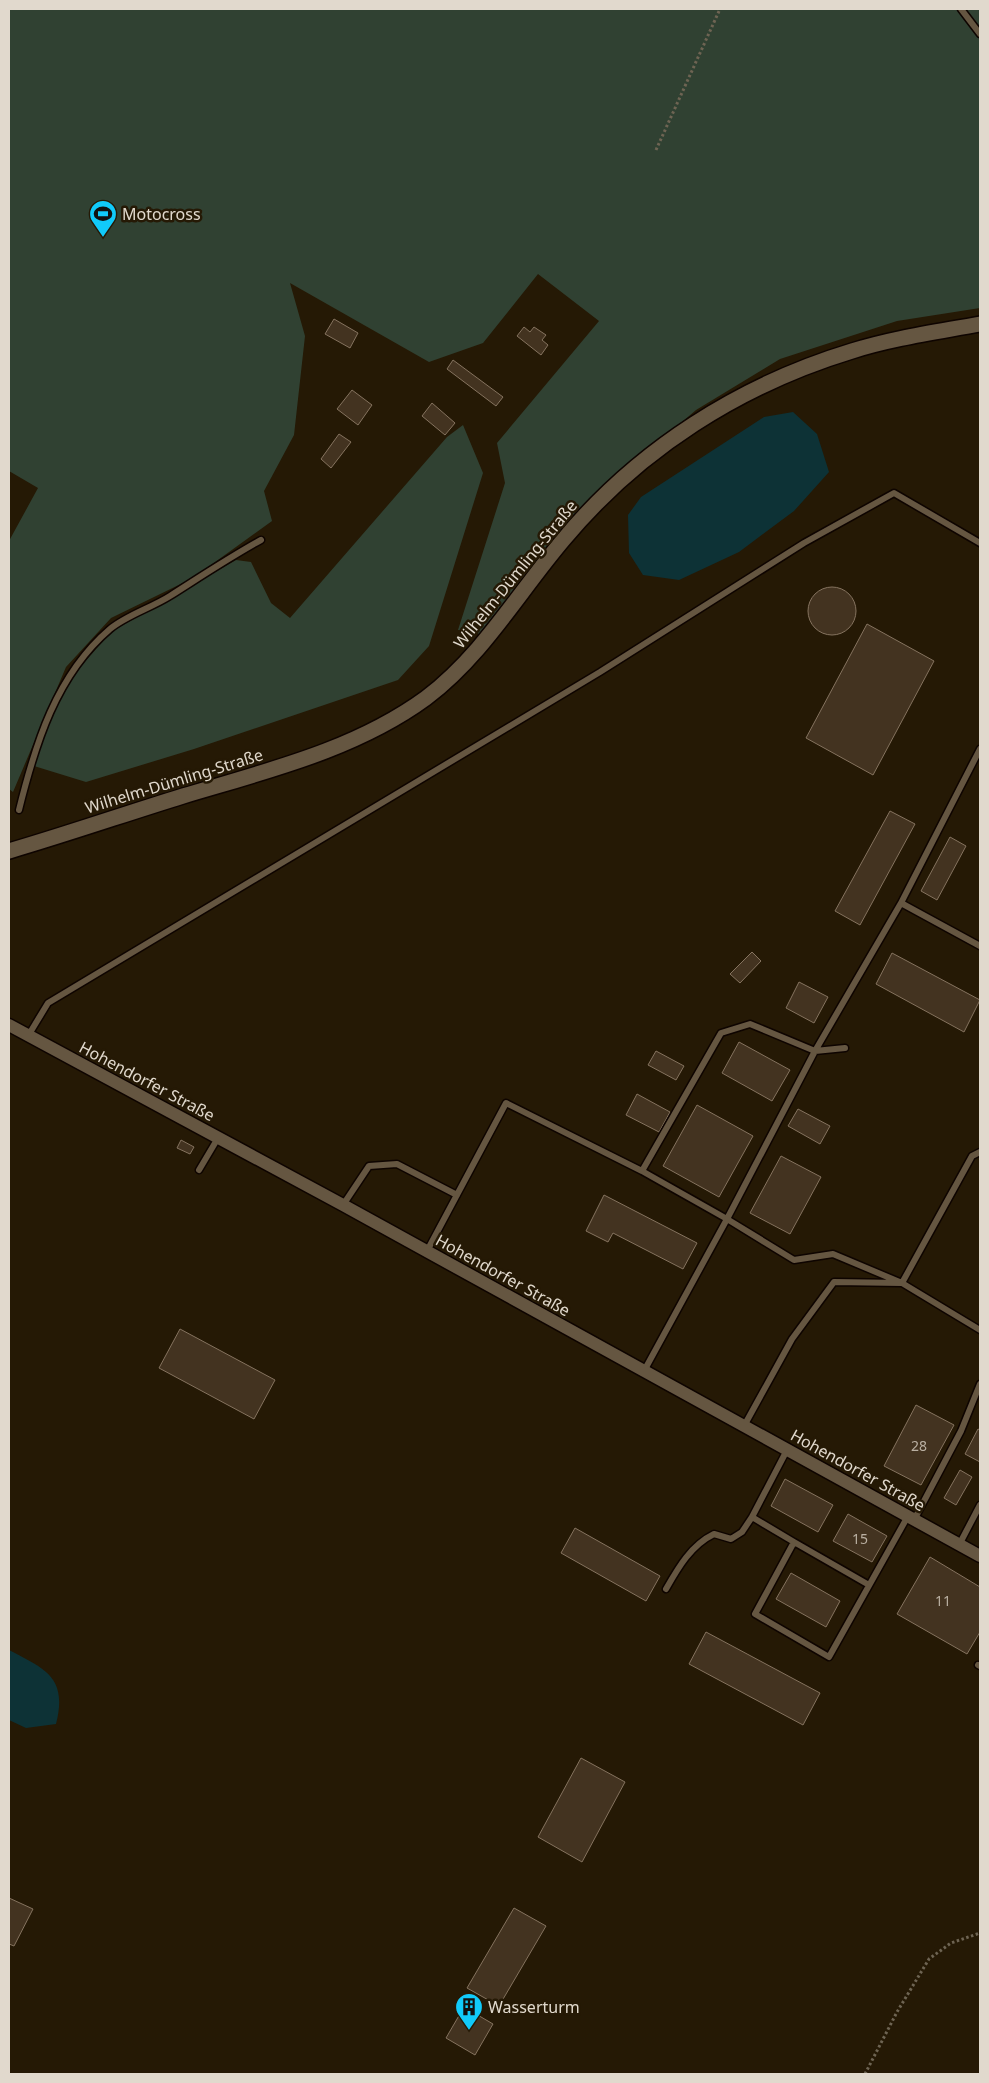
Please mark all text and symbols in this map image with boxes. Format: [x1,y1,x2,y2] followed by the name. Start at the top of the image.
[88,199,118,238] sports icon: Motocross
[122,203,201,225] place label: Motocross
[448,495,582,653] street label: Wilhelm-Dümling-Straße
[82,743,266,819] street label: Wilhelm-Dümling-Straße
[75,1036,219,1126] street label: Hohendorfer Straße
[432,1229,574,1321] street label: Hohendorfer Straße
[787,1424,929,1516] street label: Hohendorfer Straße
[911,1436,927,1455] house number: 28
[852,1529,868,1548] house number: 15
[935,1591,951,1610] house number: 11
[454,1992,484,2031] building icon: Wasserturm
[488,1996,580,2018] place label: Wasserturm

